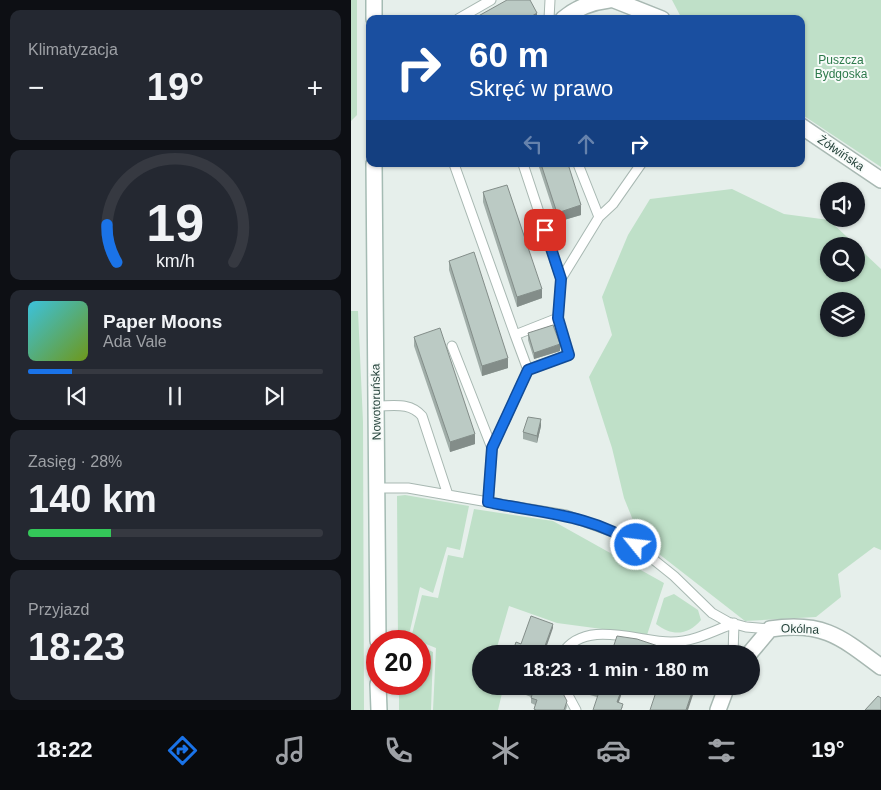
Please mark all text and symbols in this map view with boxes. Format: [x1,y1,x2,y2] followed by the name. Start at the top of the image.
[386,35,451,100] icon: right
[469,35,549,74] text: 60 m
[28,41,118,58] text: Klimatyzacja
[815,53,868,81] park label: Puszcza Bydgoska
[147,66,204,108] text: 19°
[28,72,44,103] text: −
[307,72,323,103] text: +
[469,76,613,101] text: Skręć w prawo
[519,130,547,158] icon: left
[572,130,600,158] icon: ahead
[625,130,653,158] icon: right
[815,132,867,174] street label: Żółwińska
[820,182,865,337] map controls
[820,182,865,227] button: sound
[147,194,204,252] text: 19
[524,209,566,251] pin
[531,216,559,244] icon: arrive
[820,237,865,282] button: search
[156,251,195,271] text: km/h
[820,292,865,337] button: layers
[103,311,222,332] text: Paper Moons
[103,333,167,350] text: Ada Vale
[368,363,384,440] street label: Nowotoruńska
[63,382,91,410] icon: previous
[161,382,189,410] icon: pause
[260,382,288,410] icon: next
[28,453,122,470] text: Zasięg · 28%
[28,478,157,520] text: 140 km
[609,518,661,570] position arrow
[28,601,89,618] text: Przyjazd
[781,621,820,637] street label: Okólna
[28,626,125,668] text: 18:23
[366,630,431,695] speed limit sign: 20
[523,659,709,680] text: 18:23 · 1 min · 180 m
[165,733,200,768] icon: directions
[273,733,308,768] icon: music
[381,733,416,768] icon: phone
[488,733,523,768] icon: climate
[596,733,631,768] icon: car
[704,733,739,768] icon: filters
[36,737,93,762] text: 18:22
[811,737,845,762] text: 19°

